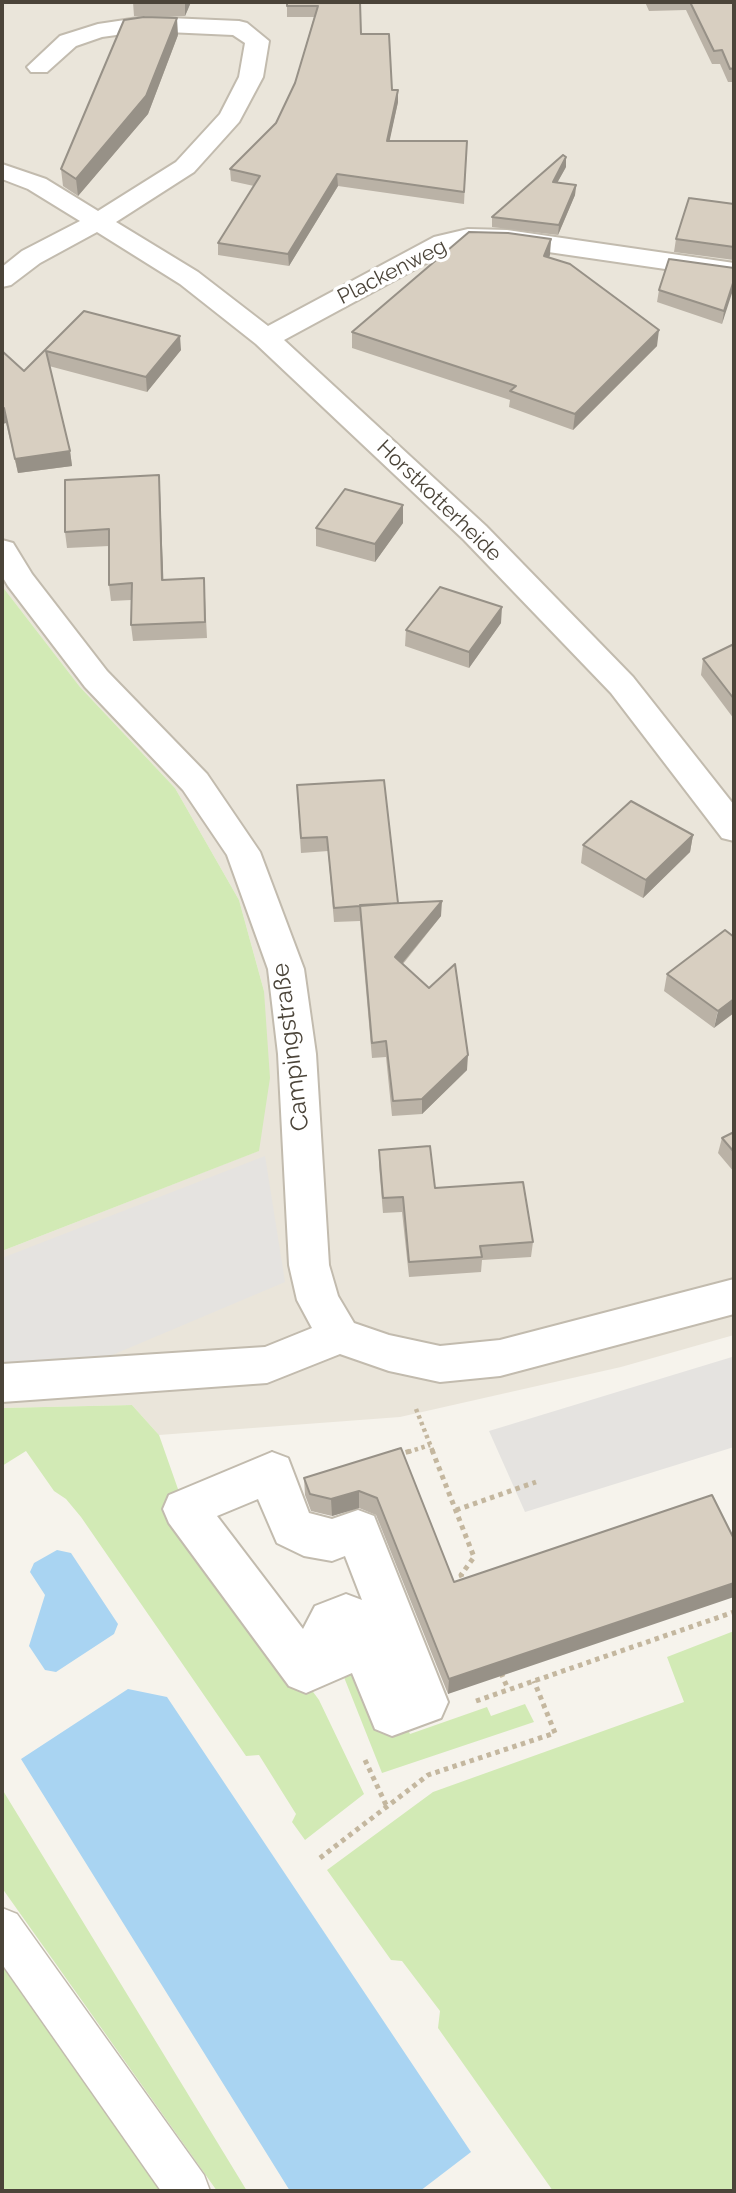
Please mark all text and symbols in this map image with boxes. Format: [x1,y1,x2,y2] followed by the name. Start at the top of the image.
[333,234,451,310] street label: Plackenweg
[371,435,507,567] street label: Horstkotterheide
[266,961,316,1133] street label: Campingstraße

